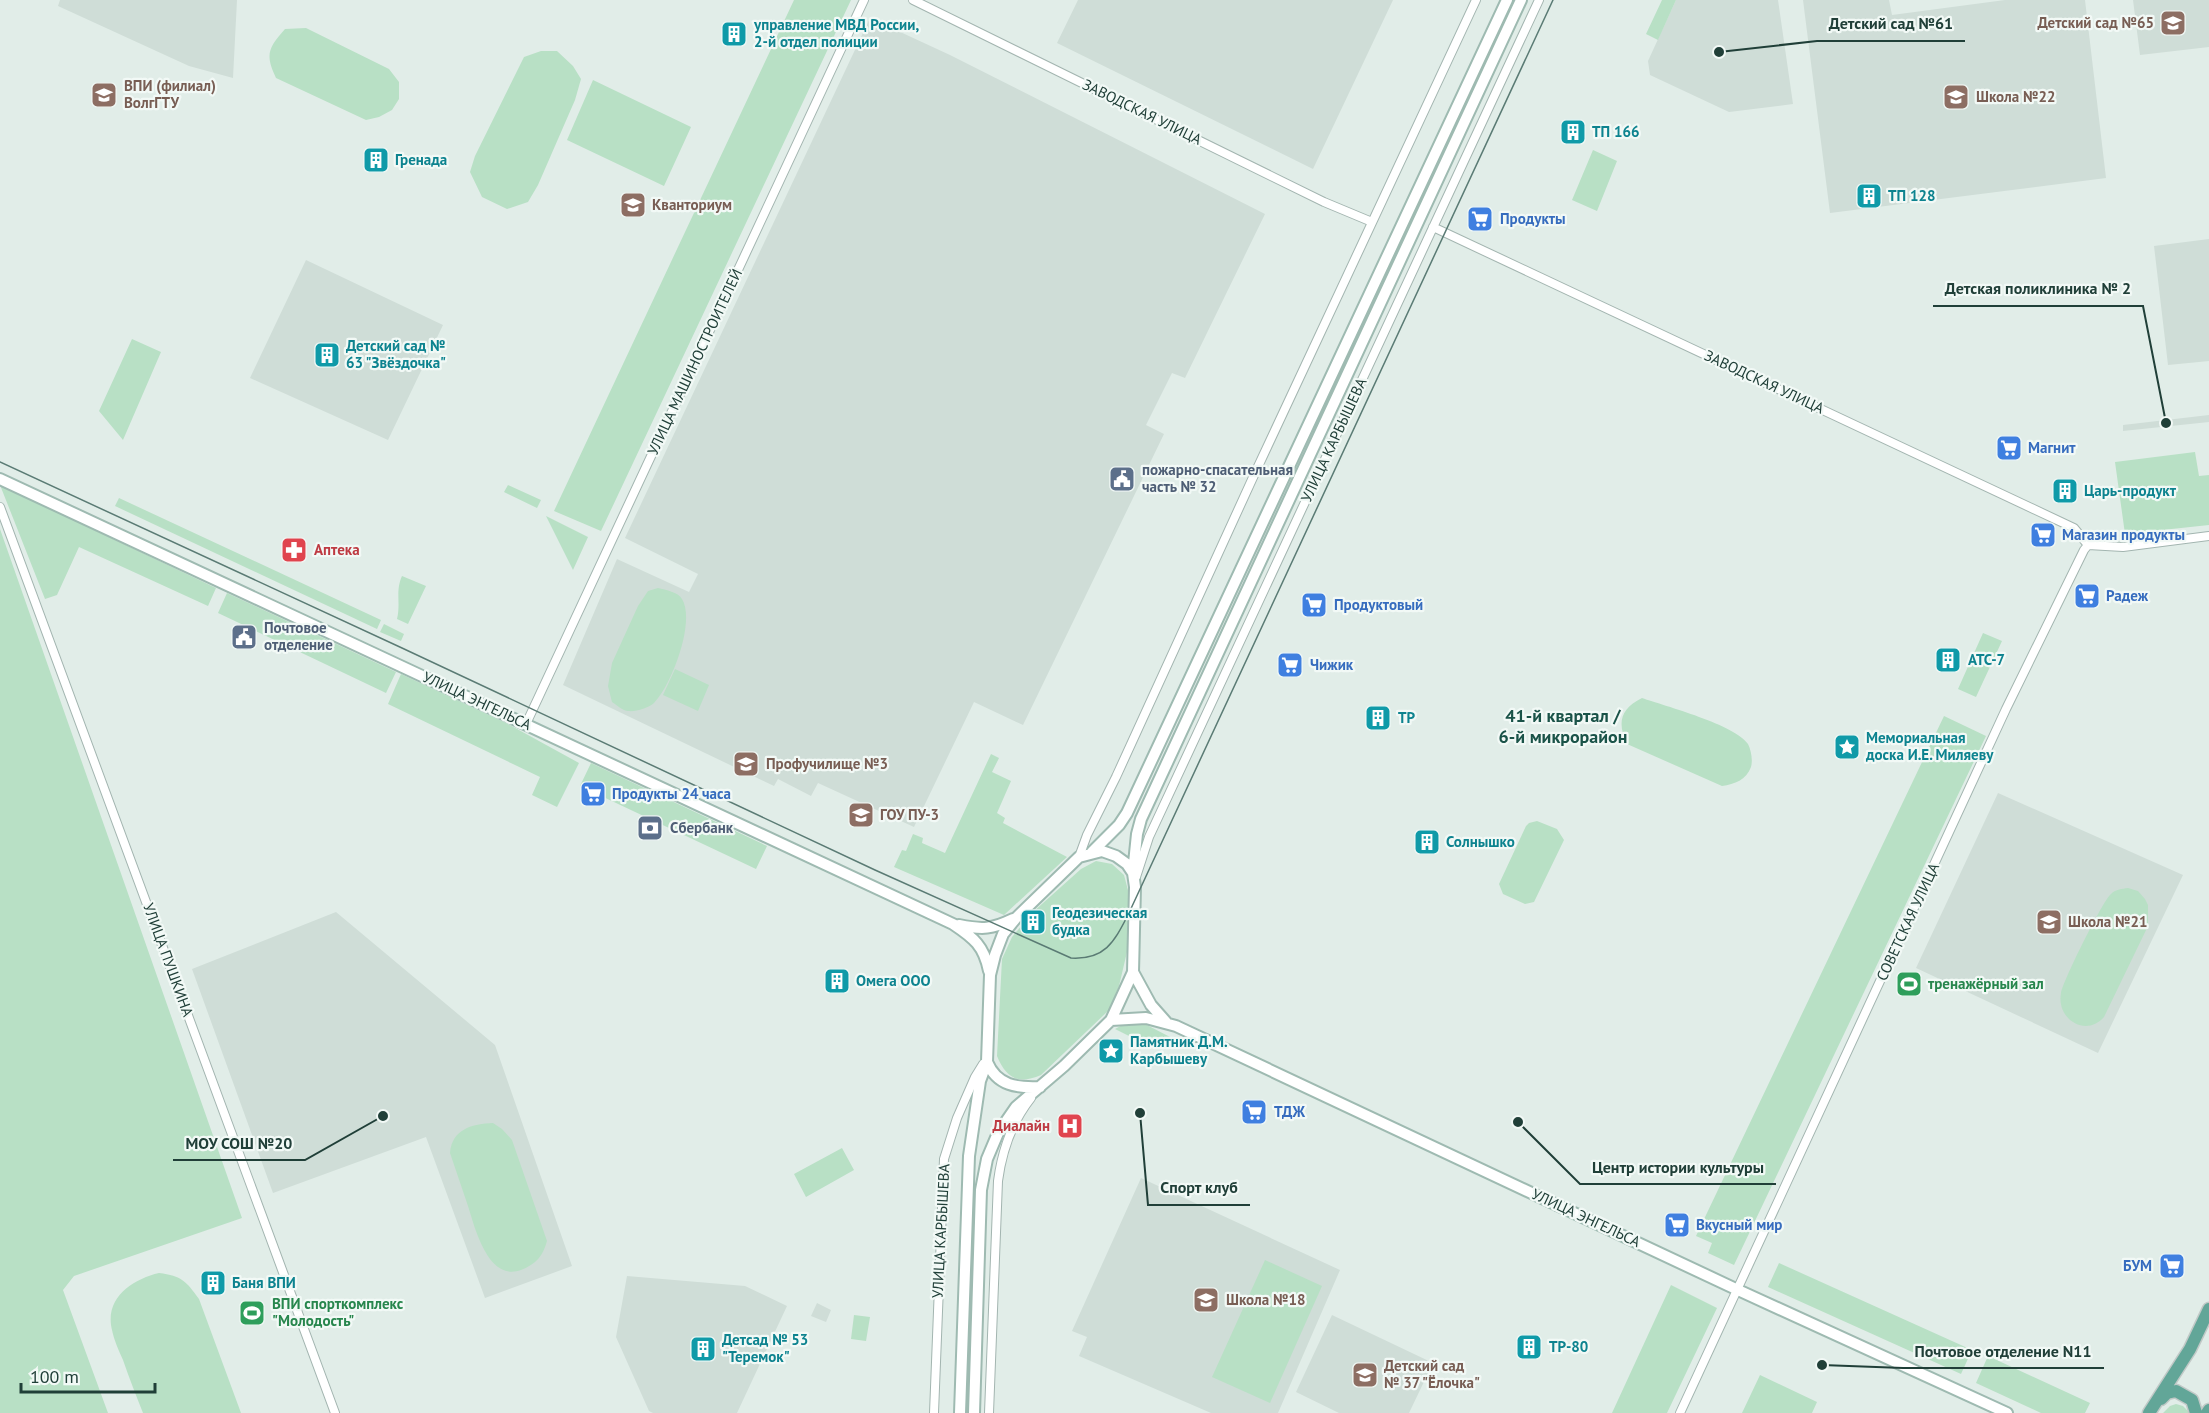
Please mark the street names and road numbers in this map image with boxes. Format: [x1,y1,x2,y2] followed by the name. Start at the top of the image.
[1080,74,1205,149] street label: ЗАВОДСКАЯ УЛИЦА
[643,266,746,458] street label: УЛИЦА МАШИНОСТРОИТЕЛЕЙ
[1701,345,1827,418] street label: ЗАВОДСКАЯ УЛИЦА
[1296,375,1371,505] street label: УЛИЦА КАРБЫШЕВА
[420,667,535,734] street label: УЛИЦА ЭНГЕЛЬСА
[1872,860,1943,984] street label: СОВЕТСКАЯ УЛИЦА
[139,900,198,1019] street label: УЛИЦА ПУШКИНА
[927,1163,954,1299] street label: УЛИЦА КАРБЫШЕВА
[1529,1184,1644,1251] street label: УЛИЦА ЭНГЕЛЬСА

